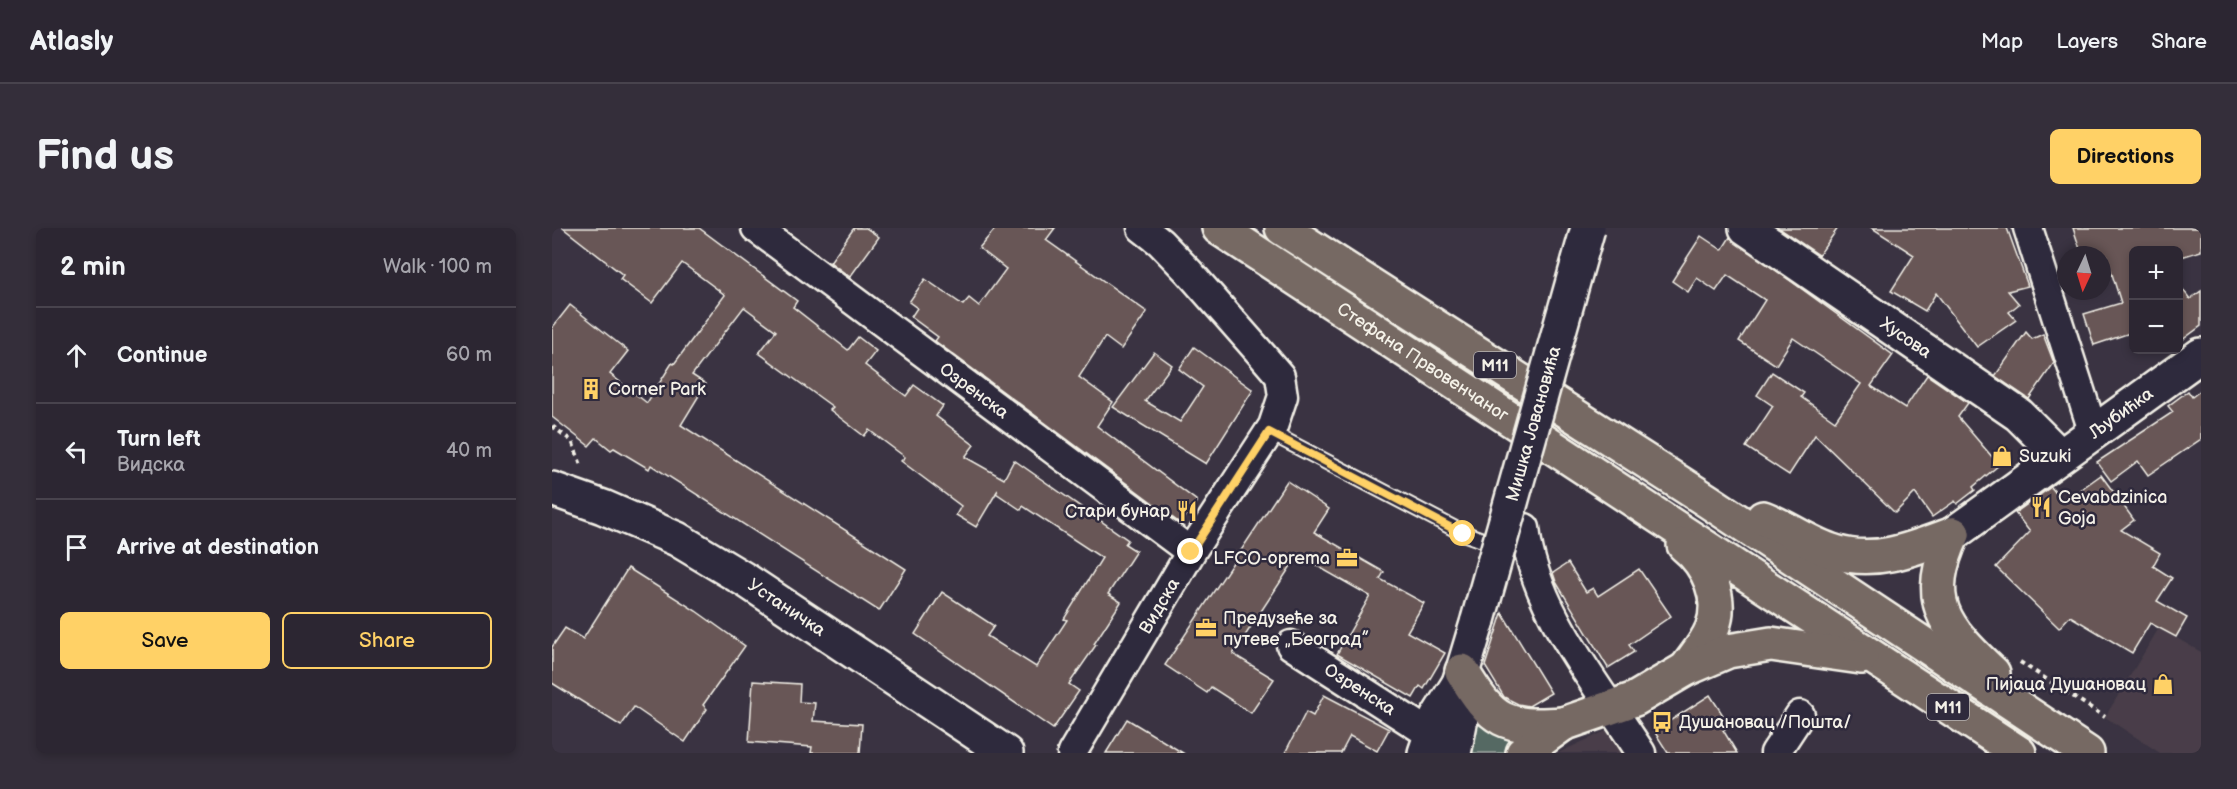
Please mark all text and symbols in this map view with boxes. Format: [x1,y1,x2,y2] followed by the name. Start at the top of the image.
[30,25,113,58] text: Atlasly
[1981,29,2023,54] text: Map
[2056,29,2118,54] text: Layers
[2151,29,2207,54] text: Share
[2050,129,2201,184] button: Directions
[36,131,174,182] text: Find us
[2057,246,2111,300] north arrow
[2129,246,2183,354] map controls
[2129,246,2183,300] button: +
[60,252,126,283] text: 2 min
[383,255,492,279] text: Walk · 100 m
[1333,298,1512,426] street label: Стефана Првовенчаног
[2129,300,2183,354] button: −
[1876,313,1936,363] street label: Хусова
[60,339,93,372] icon: ahead
[117,342,207,369] text: Continue
[446,343,492,367] text: 60 m
[1502,343,1565,504] street label: Мишка Јовановића
[1474,352,1516,378] road number: M11
[935,358,1013,424] street label: Озренска
[579,377,603,401] building icon: Corner Park
[608,379,706,400] place label: Corner Park
[2084,383,2158,444] street label: Љубићка
[117,426,201,453] text: Turn left
[60,435,93,468] icon: left
[446,439,492,463] text: 40 m
[1990,444,2014,468] shop icon: Suzuki
[2019,446,2072,467] place label: Suzuki
[117,453,185,477] text: Видска
[2058,487,2167,529] place label: Cevabdzinica Goja
[2029,495,2053,519] restaurant icon: Cevabdzinica Goja
[1175,499,1199,523] restaurant icon: Стари бунар
[1065,501,1170,522] place label: Стари бунар
[1449,520,1475,546] route start
[60,531,93,564] icon: arrive
[117,534,319,561] text: Arrive at destination
[1177,538,1203,564] route end
[1335,546,1359,570] office icon: LFCO-oprema
[1213,548,1330,569] place label: LFCO-oprema
[744,574,830,641] street label: Устаничка
[1135,574,1184,638] street label: Видска
[1223,608,1369,650] place label: Предузеће за путеве „Београд”
[60,612,270,669] button: Save
[282,612,492,669] button: Share
[1194,616,1218,640] office icon: Предузеће за путеве „Београд”
[1320,659,1400,720] street label: Озренска
[2151,672,2175,696] shop icon: Пијаца Душановац
[1986,674,2146,695] place label: Пијаца Душановац
[1927,694,1969,720] road number: M11
[1650,710,1674,734] bus stop icon: Душановац /Пошта/
[1679,712,1851,733] place label: Душановац /Пошта/

